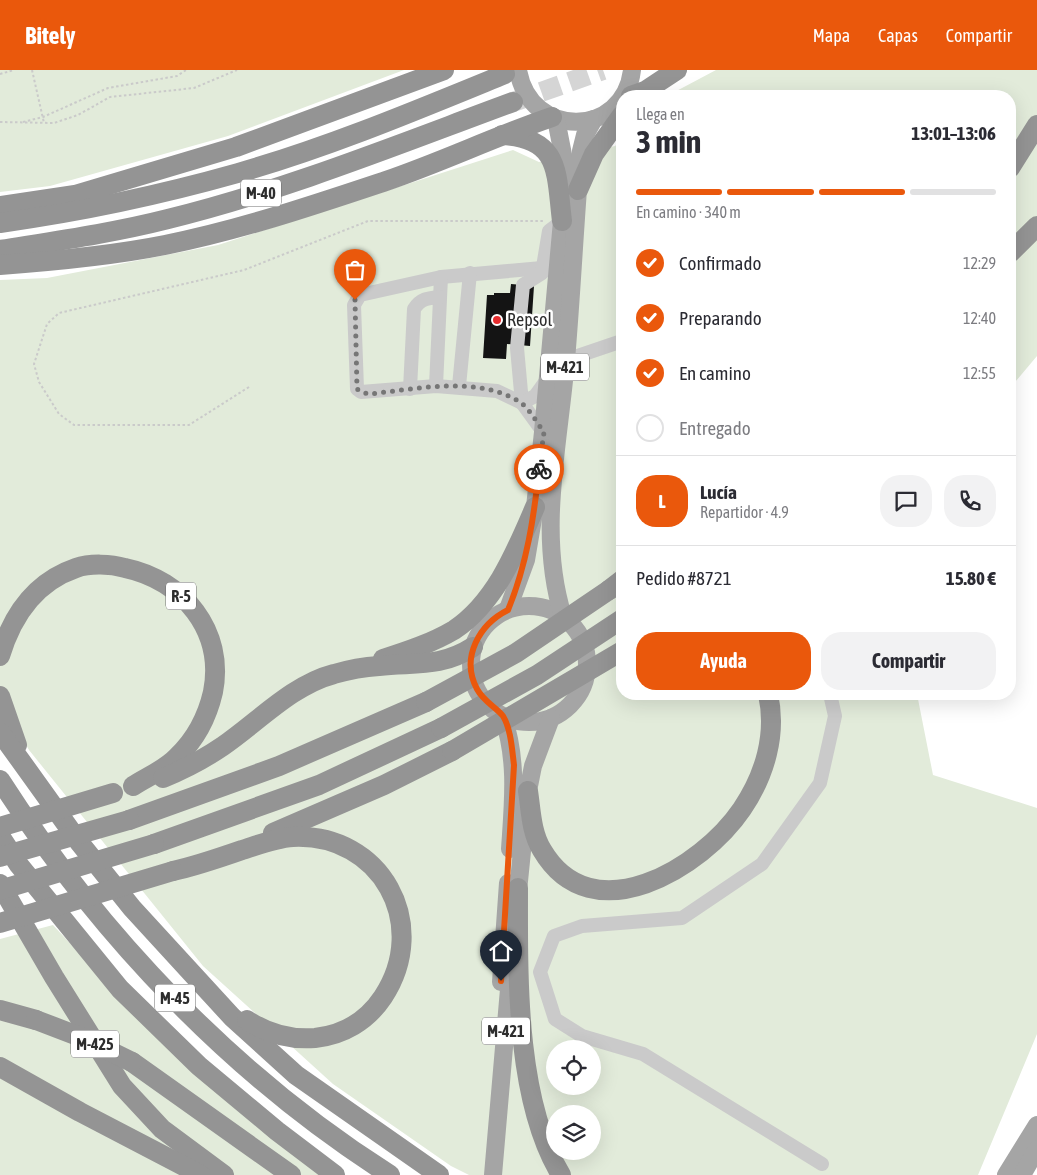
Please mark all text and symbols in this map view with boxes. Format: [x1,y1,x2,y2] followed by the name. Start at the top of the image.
[25,22,75,49] text: Bitely
[813,25,850,46] text: Mapa
[878,25,918,46] text: Capas
[946,25,1012,46] text: Compartir
[636,105,685,123] text: Llega en
[911,122,996,144] text: 13:01–13:06
[636,123,701,160] text: 3 min
[241,180,281,206] road number: M-40
[636,203,741,221] text: En camino · 340 m
[334,249,376,300] pin
[636,249,664,277] icon: check
[679,252,761,274] text: Confirmado
[963,254,996,272] text: 12:29
[341,256,369,284] icon: bag
[636,304,664,332] icon: check
[679,307,762,329] text: Preparando
[507,309,553,330] place label: Repsol
[963,309,996,327] text: 12:40
[491,314,503,326] marker: Repsol
[541,354,589,380] road number: M-421
[636,359,664,387] icon: check
[679,362,751,384] text: En camino
[963,364,996,382] text: 12:55
[679,417,751,439] text: Entregado
[514,444,564,494] courier
[525,455,553,483] icon: bike
[880,475,932,527] button: chat
[944,475,996,527] button: phone
[700,481,737,503] text: Lucía
[658,490,666,512] text: L
[700,503,789,521] text: Repartidor · 4.9
[636,567,732,589] text: Pedido #8721
[946,567,996,589] text: 15.80 €
[166,582,196,610] road number: R-5
[636,632,811,690] button: Ayuda
[821,632,996,690] button: Compartir
[480,930,522,981] pin
[487,937,515,965] icon: home
[155,984,195,1011] road number: M-45
[482,1018,530,1044] road number: M-421
[71,1031,119,1058] road number: M-425
[546,1040,601,1160] map controls
[546,1040,601,1095] button: locate
[546,1105,601,1160] button: layers

